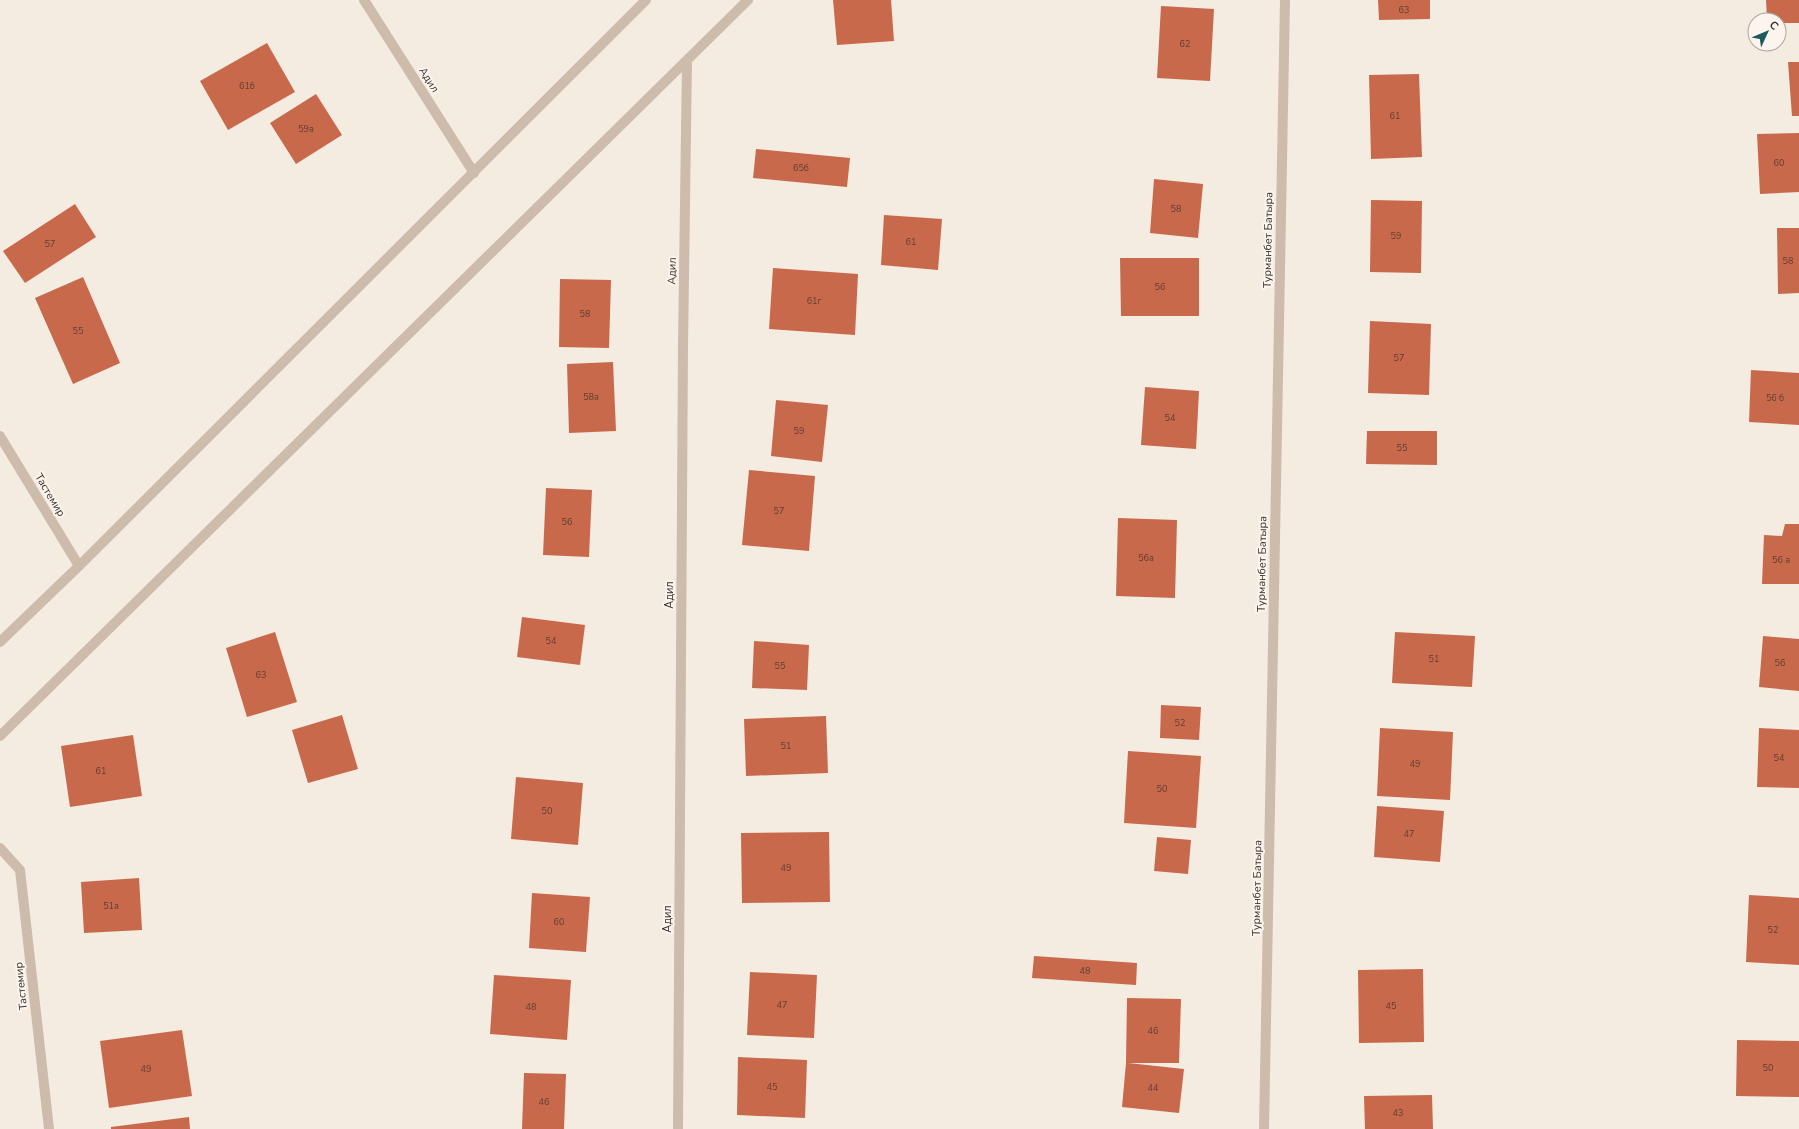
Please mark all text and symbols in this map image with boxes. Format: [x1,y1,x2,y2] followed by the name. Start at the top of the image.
[1399,4,1409,16] house number: 63
[1747,12,1787,52] north arrow
[1766,17,1782,34] text: С
[1180,38,1190,50] house number: 62
[415,64,443,96] street label: Адил
[239,80,255,92] house number: 61б
[1390,110,1400,122] house number: 61
[298,123,314,135] house number: 59а
[1774,157,1784,169] house number: 60
[793,162,809,174] house number: 65б
[1260,192,1276,288] street label: Турманбет Батыра
[1171,203,1181,215] house number: 58
[1391,230,1401,242] house number: 59
[906,236,916,248] house number: 61
[45,238,55,250] house number: 57
[1783,255,1793,267] house number: 58
[664,257,680,285] street label: Адил
[1155,281,1165,293] house number: 56
[807,295,821,307] house number: 61г
[580,308,590,320] house number: 58
[73,325,83,337] house number: 55
[1394,352,1404,364] house number: 57
[583,391,599,403] house number: 58а
[1766,392,1784,404] house number: 56 б
[1165,412,1176,424] house number: 54
[794,425,804,437] house number: 59
[1397,442,1407,454] house number: 55
[31,471,69,519] street label: Тастемир
[774,505,784,517] house number: 57
[562,516,572,528] house number: 56
[1254,516,1270,612] street label: Турманбет Батыра
[1138,552,1154,564] house number: 56а
[1772,554,1790,566] house number: 56 а
[662,581,677,609] street label: Адил
[546,635,557,647] house number: 54
[1429,653,1439,665] house number: 51
[1775,657,1785,669] house number: 56
[775,660,785,672] house number: 55
[256,669,266,681] house number: 63
[1175,717,1185,729] house number: 52
[781,740,791,752] house number: 51
[1774,752,1785,764] house number: 54
[1410,758,1420,770] house number: 49
[96,765,106,777] house number: 61
[1157,783,1167,795] house number: 50
[542,805,552,817] house number: 50
[1404,828,1414,840] house number: 47
[1249,840,1265,936] street label: Турманбет Батыра
[781,862,791,874] house number: 49
[103,900,119,912] house number: 51а
[660,905,675,933] street label: Адил
[554,916,564,928] house number: 60
[1768,924,1778,936] house number: 52
[11,961,31,1011] street label: Тастемир
[1080,965,1090,977] house number: 48
[777,999,787,1011] house number: 47
[1386,1000,1396,1012] house number: 45
[526,1001,536,1013] house number: 48
[1148,1025,1158,1037] house number: 46
[1763,1062,1773,1074] house number: 50
[141,1063,151,1075] house number: 49
[767,1081,777,1093] house number: 45
[1148,1082,1159,1094] house number: 44
[539,1096,549,1108] house number: 46
[1393,1107,1403,1119] house number: 43

